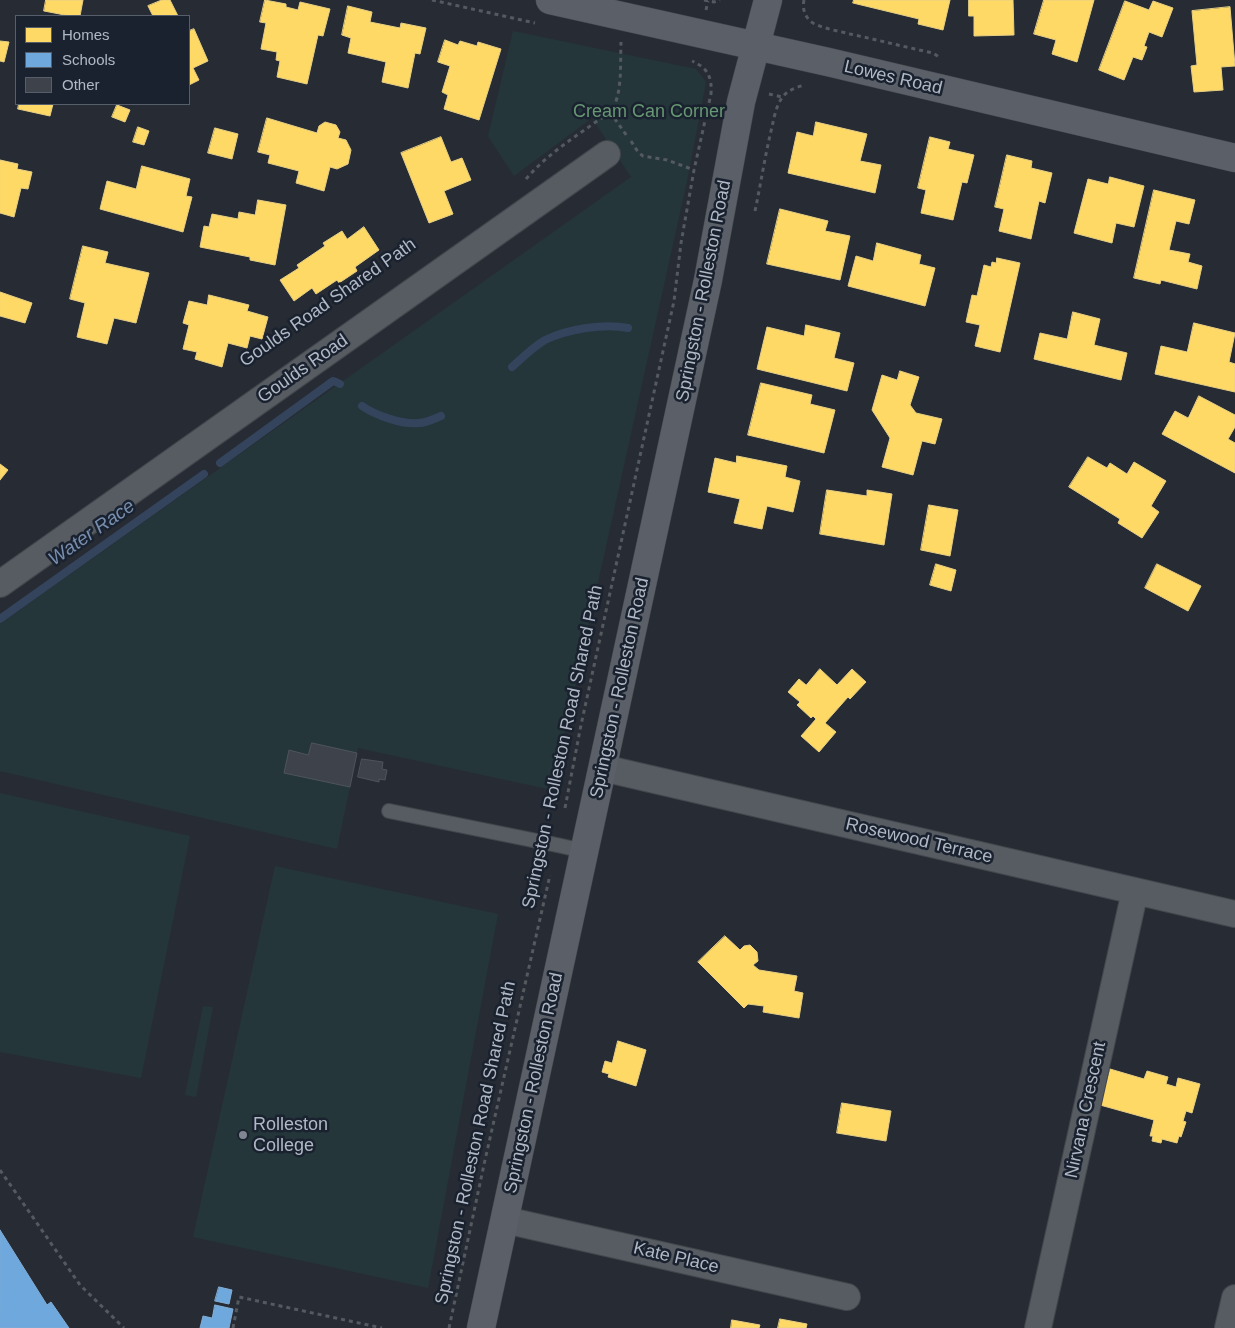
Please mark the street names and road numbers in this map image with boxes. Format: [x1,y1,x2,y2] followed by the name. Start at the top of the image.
[842,56,944,100] street label: Lowes Road
[672,178,736,404] street label: Springston - Rolleston Road
[236,234,420,372] street label: Goulds Road Shared Path
[254,330,352,408] street label: Goulds Road
[586,576,654,800] street label: Springston - Rolleston Road
[518,583,608,911] street label: Springston - Rolleston Road Shared Path
[843,814,995,868] street label: Rosewood Terrace
[500,971,568,1195] street label: Springston - Rolleston Road
[431,979,521,1307] street label: Springston - Rolleston Road Shared Path
[1061,1040,1111,1180] street label: Nirvana Crescent
[631,1238,721,1278] street label: Kate Place

